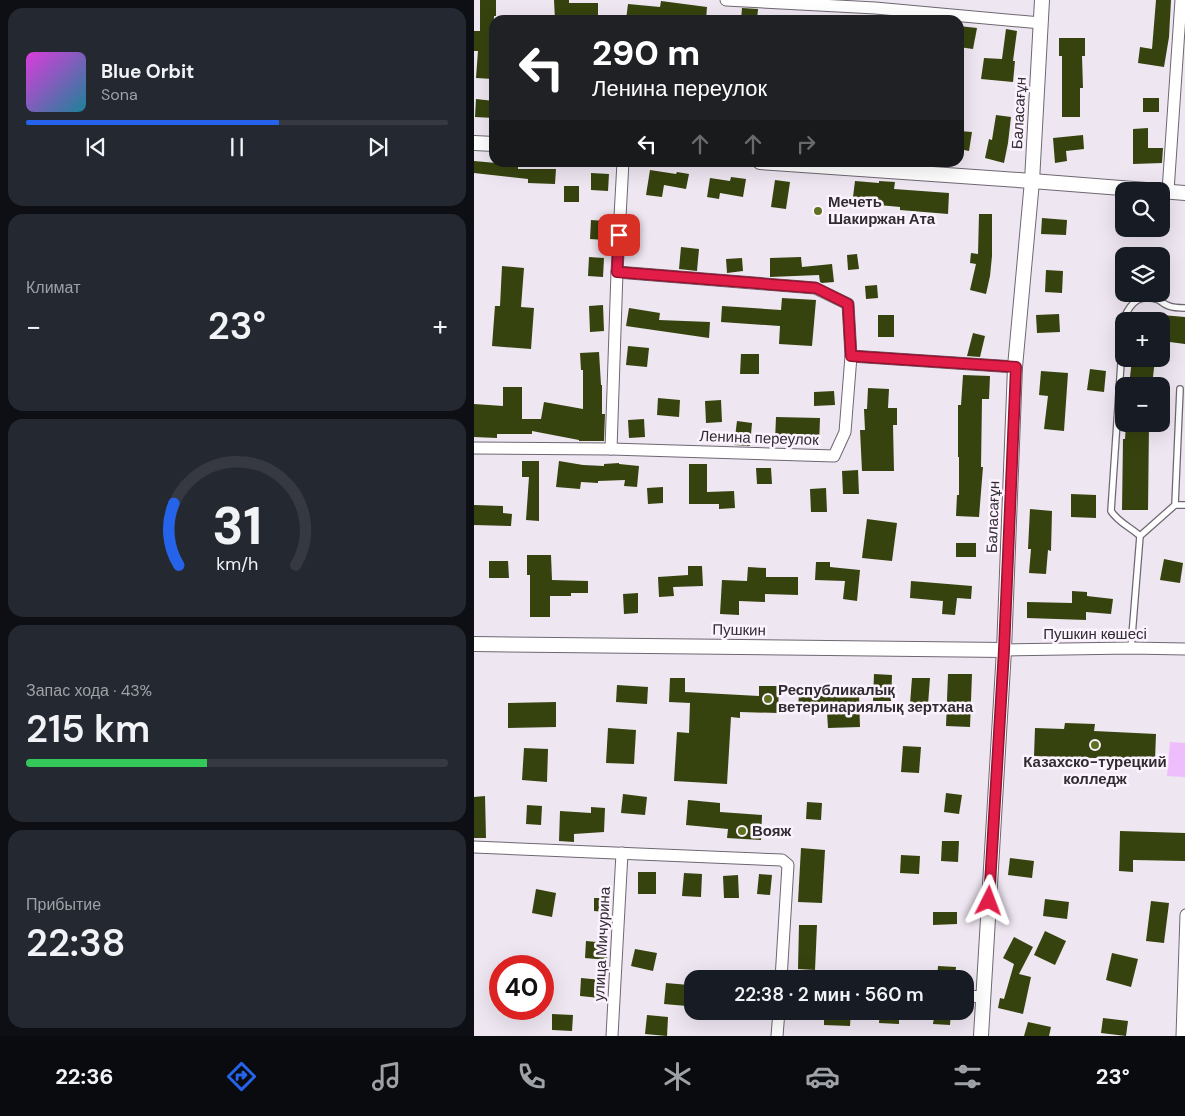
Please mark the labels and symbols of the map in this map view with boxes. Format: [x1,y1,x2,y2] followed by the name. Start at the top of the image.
[1007,76,1031,150] street label: Баласағұн
[828,192,936,229] place label: Мечеть Шакиржан Ата
[812,205,824,217] marker: Мечеть Шакиржан Ата
[598,214,640,256] pin
[699,426,819,450] street label: Ленина переулок
[982,480,1004,554] street label: Баласағұн
[712,620,766,640] street label: Пушкин
[1043,624,1147,644] street label: Пушкин көшесі
[778,680,974,717] place label: Республикалық ветеринариялық зертхана
[762,693,774,705] marker: Республикалық ветеринариялық зертхана
[1089,739,1101,751] marker: Казахско-турецкий колледж
[1023,752,1167,789] place label: Казахско-турецкий колледж
[752,821,792,841] place label: Вояж
[736,825,748,837] marker: Вояж
[962,874,1014,926] position arrow
[589,886,615,1002] street label: улица Мичурина
[489,955,554,1020] speed limit sign: 40

